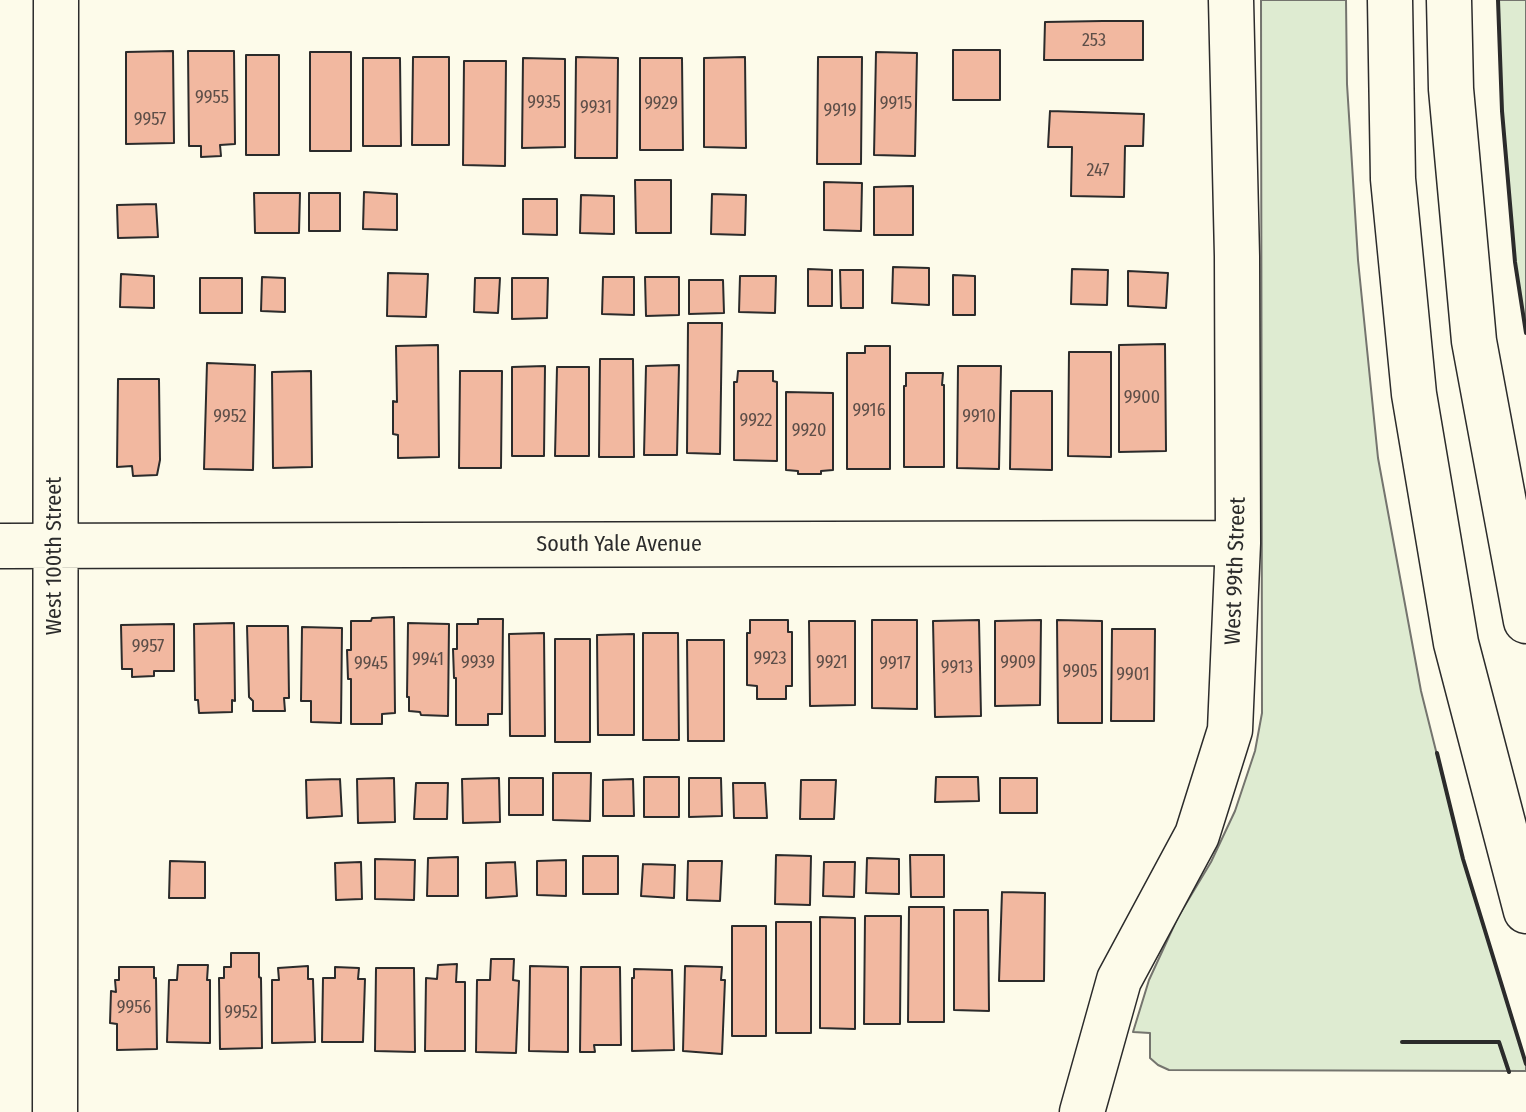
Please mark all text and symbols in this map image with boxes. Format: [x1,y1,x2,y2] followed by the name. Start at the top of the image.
[1082,30,1106,52] house number: 253
[195,87,229,109] house number: 9955
[527,92,561,114] house number: 9935
[644,93,678,115] house number: 9929
[880,93,912,115] house number: 9915
[580,97,612,119] house number: 9931
[824,100,856,122] house number: 9919
[134,109,166,131] house number: 9957
[1086,160,1110,182] house number: 247
[1124,387,1160,409] house number: 9900
[852,400,886,422] house number: 9916
[213,406,247,428] house number: 9952
[962,406,996,428] house number: 9910
[739,410,773,432] house number: 9922
[792,420,826,442] house number: 9920
[42,477,68,635] street label: West 100th Street
[1220,496,1252,646] street label: West 99th Street
[536,532,702,558] street label: South Yale Avenue
[132,636,164,658] house number: 9957
[753,648,787,670] house number: 9923
[412,649,444,671] house number: 9941
[461,652,495,674] house number: 9939
[816,652,848,674] house number: 9921
[1000,652,1036,674] house number: 9909
[354,653,388,675] house number: 9945
[879,653,911,675] house number: 9917
[941,657,973,679] house number: 9913
[1062,661,1098,683] house number: 9905
[1116,664,1150,686] house number: 9901
[117,997,151,1019] house number: 9956
[224,1002,258,1024] house number: 9952

